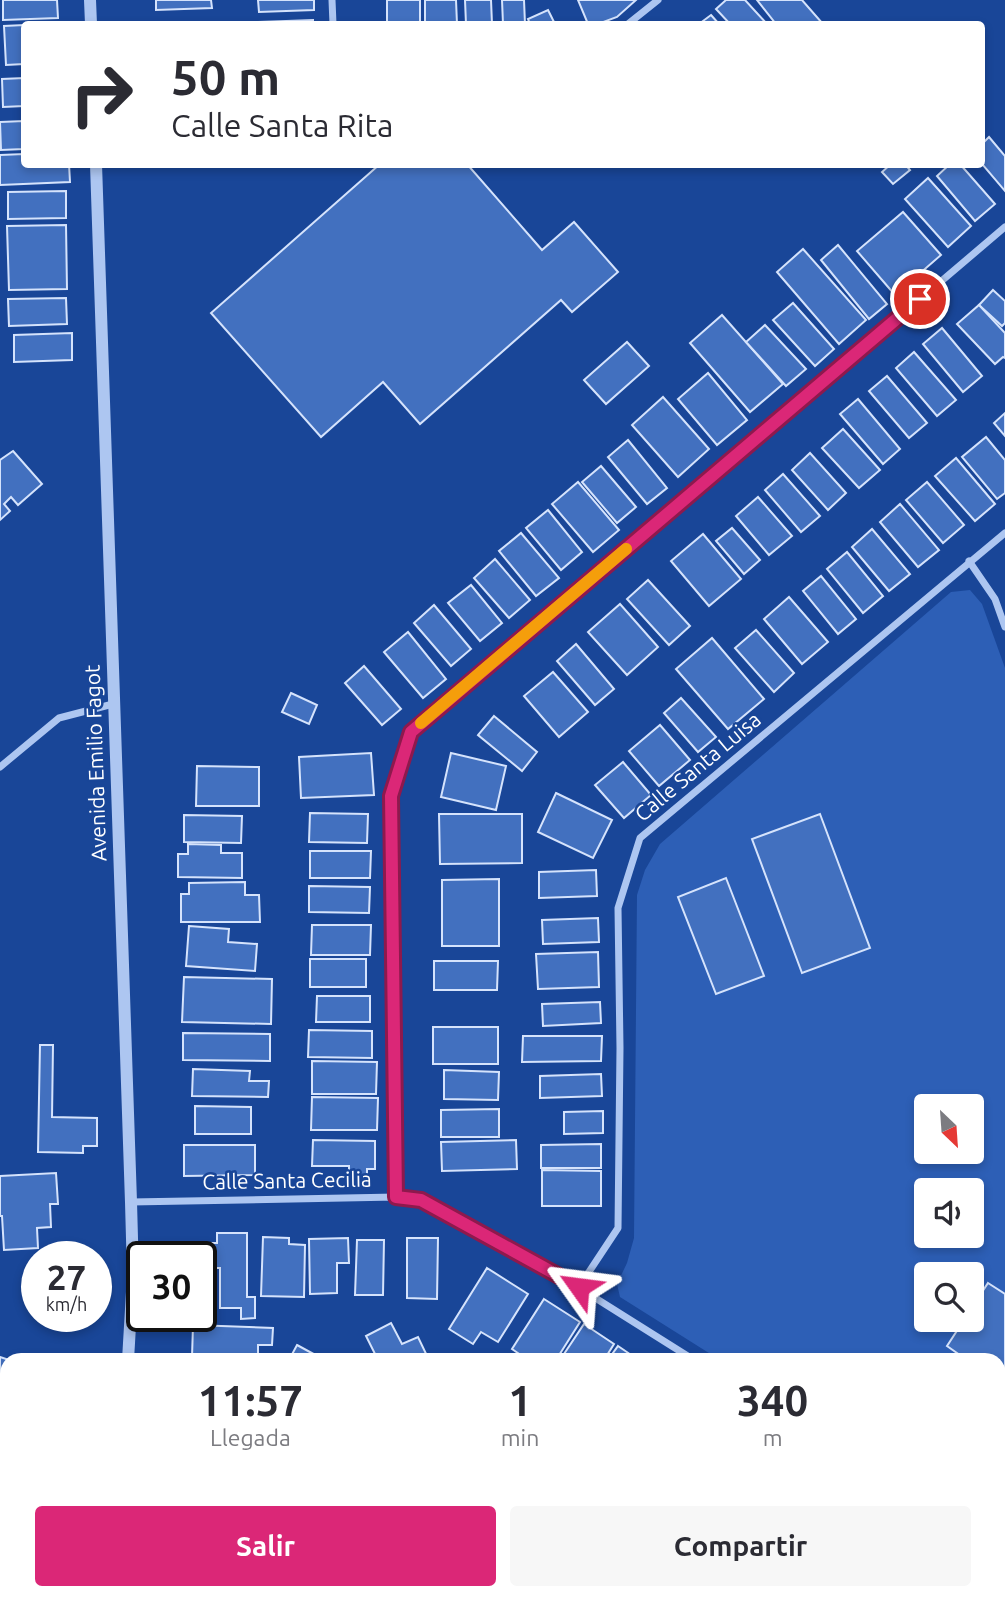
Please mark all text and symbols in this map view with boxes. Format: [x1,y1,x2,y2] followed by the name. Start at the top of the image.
[56,49,147,140] icon: right
[171,49,280,104] text: 50 m
[171,107,393,143] text: Calle Santa Rita
[890,269,950,329] pin
[901,280,939,318] icon: arrive
[80,664,110,862] street label: Avenida Emilio Fagot
[630,707,765,826] street label: Calle Santa Luisa
[914,1094,984,1164] north arrow
[914,1094,984,1332] map controls
[202,1167,372,1193] street label: Calle Santa Cecilia
[914,1178,984,1248] button: sound
[126,1241,217,1332] speed limit sign: 30
[542,1250,616,1324] position arrow
[47,1257,86,1297] text: 27
[914,1262,984,1332] button: search
[46,1294,87,1314] text: km/h
[198,1377,303,1424] text: 11:57
[508,1377,532,1424] text: 1
[737,1377,808,1424] text: 340
[210,1425,291,1450] text: Llegada
[501,1425,539,1450] text: min
[763,1425,783,1450] text: m
[35,1506,496,1586] button: Salir
[510,1506,971,1586] button: Compartir

